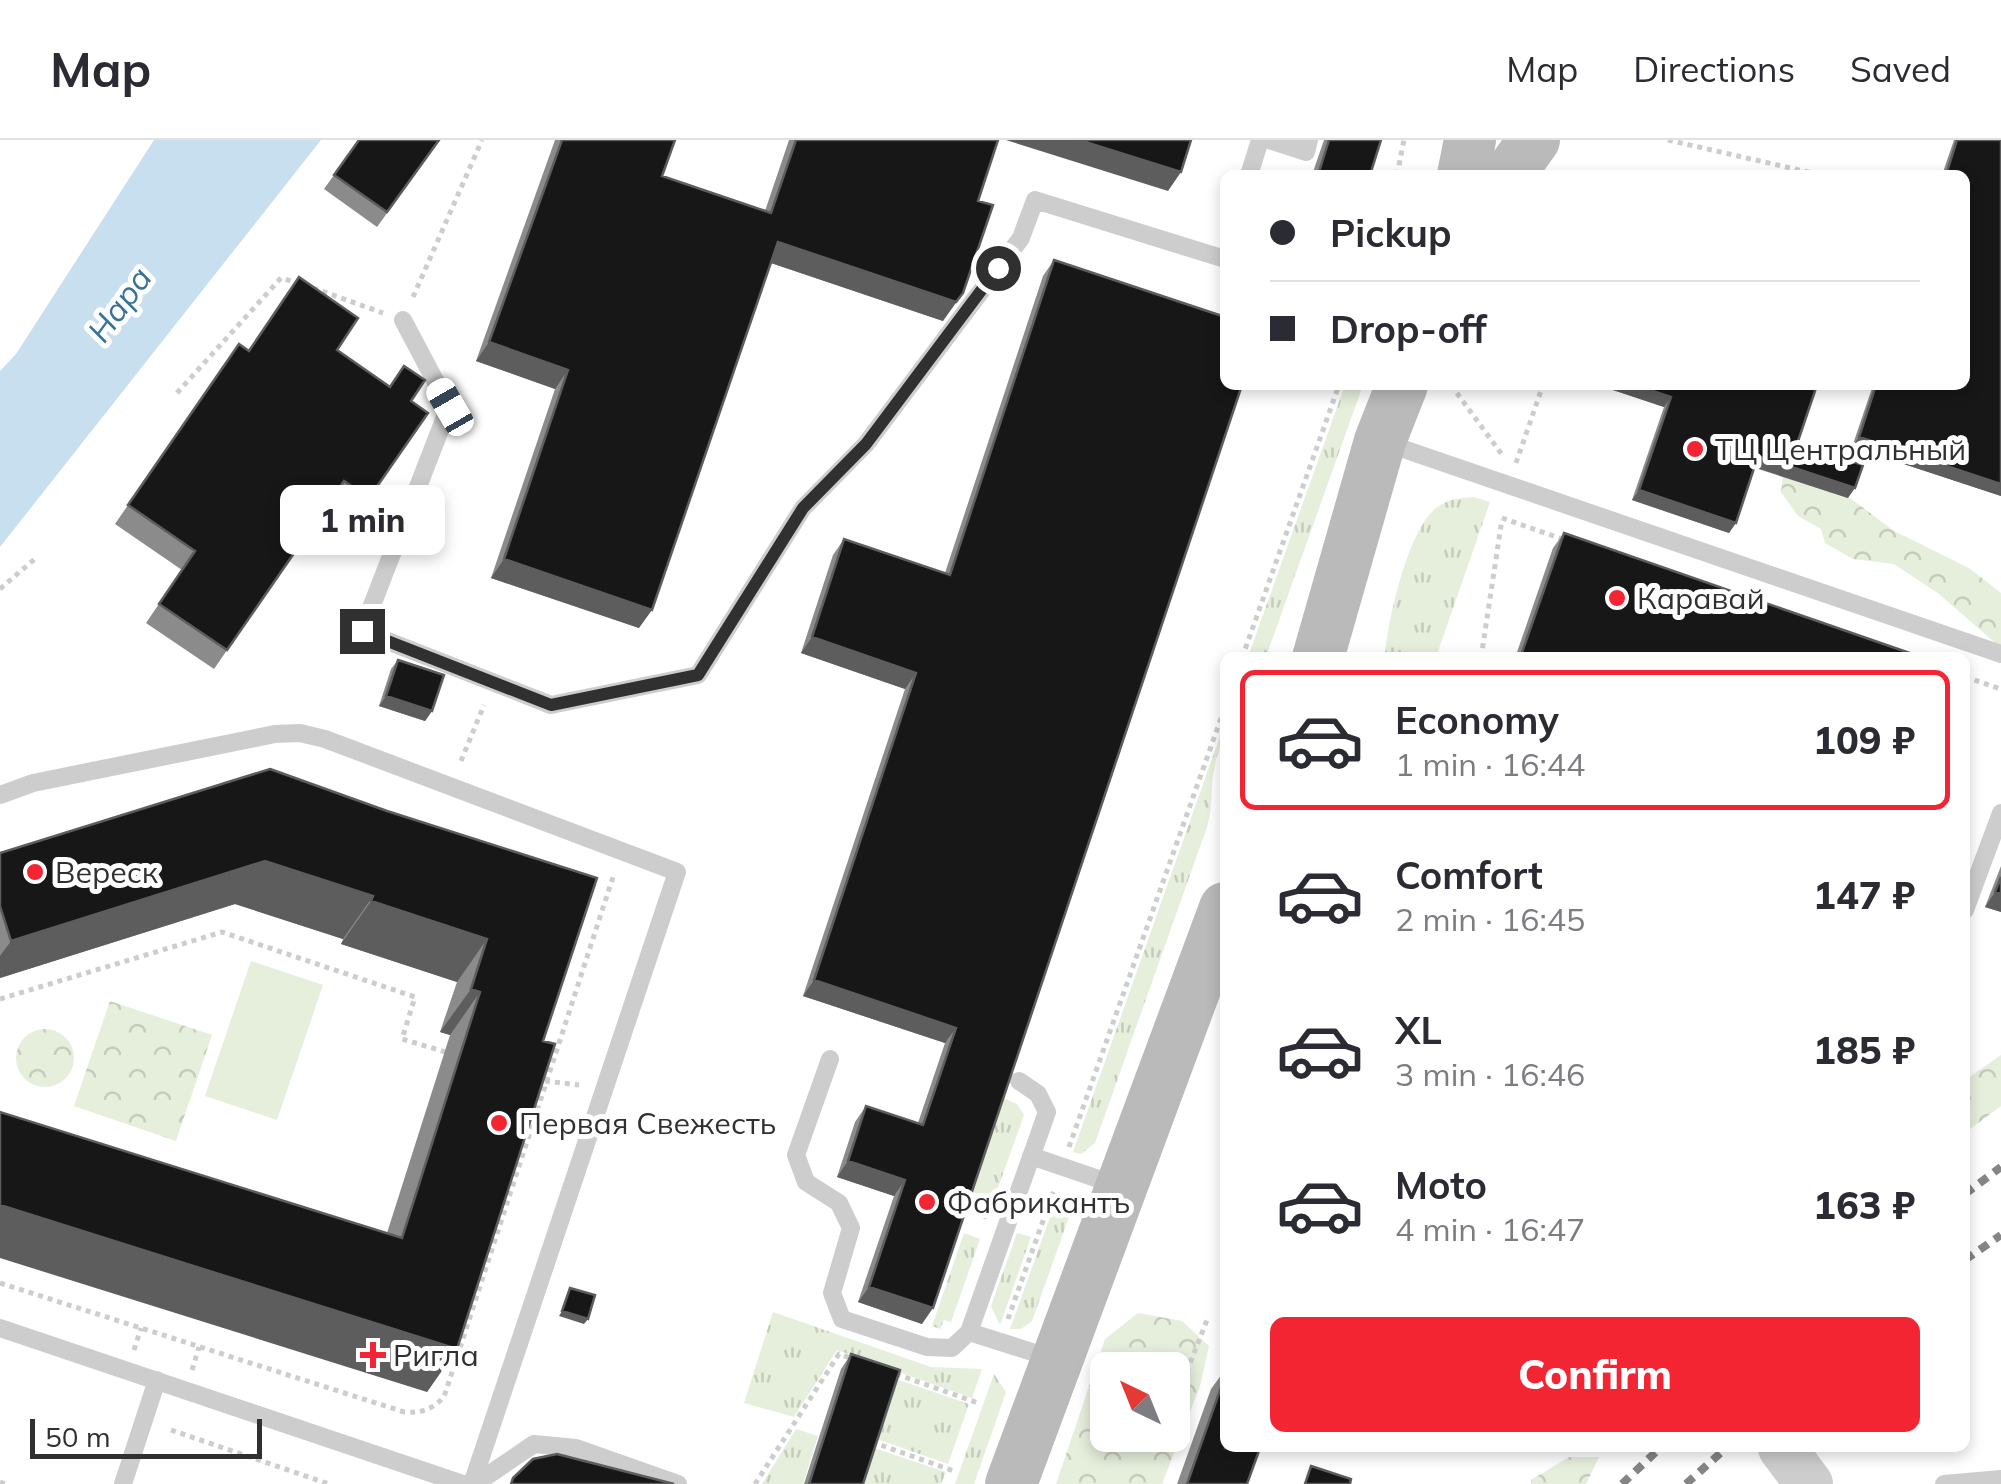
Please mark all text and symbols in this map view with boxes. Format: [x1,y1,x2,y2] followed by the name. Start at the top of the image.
[50,39,151,99] text: Map
[1506,47,1578,91] text: Map
[1633,47,1795,91] text: Directions
[1850,47,1951,91] text: Saved
[1330,209,1452,257] text: Pickup
[976,246,1021,291] route start
[78,259,160,349] water label: Нара
[1330,305,1487,353] text: Drop-off
[422,374,478,440] car
[1715,430,1966,468] place label: ТЦ Центральный
[1684,438,1706,460] marker: ТЦ Центральный
[280,486,444,556] callout: 1 min
[320,500,405,540] text: 1 min
[1637,579,1765,617] place label: Каравай
[1606,587,1628,609] marker: Каравай
[340,609,385,654] route end
[1275,695,1365,785] icon: car
[1395,696,1559,744] text: Economy
[1813,716,1915,764] text: 109 ₽
[1395,744,1585,784] text: 1 min · 16:44
[1275,850,1365,940] icon: car
[1395,851,1543,899] text: Comfort
[55,853,159,891] place label: Вереcк
[24,861,46,883] marker: Вереcк
[1813,871,1915,919] text: 147 ₽
[1395,899,1585,939] text: 2 min · 16:45
[1275,1005,1365,1095] icon: car
[1395,1006,1442,1054] text: XL
[1813,1026,1915,1074] text: 185 ₽
[1395,1054,1585,1094] text: 3 min · 16:46
[519,1104,776,1142] place label: Первая Свежесть
[488,1112,510,1134] marker: Первая Свежесть
[1275,1160,1365,1250] icon: car
[1395,1161,1487,1209] text: Moto
[1813,1181,1915,1229] text: 163 ₽
[947,1183,1130,1221] place label: Фабрикантъ
[916,1191,938,1213] marker: Фабрикантъ
[1395,1209,1585,1249] text: 4 min · 16:47
[1270,1317,1920,1432] button: Confirm
[393,1336,479,1374] place label: Ригла
[362,1344,384,1366] marker: Ригла
[1090,1352,1190,1452] north arrow
[1090,1352,1190,1452] map controls
[30,1414,262,1458] scale bar
[45,1419,111,1454] text: 50 m

